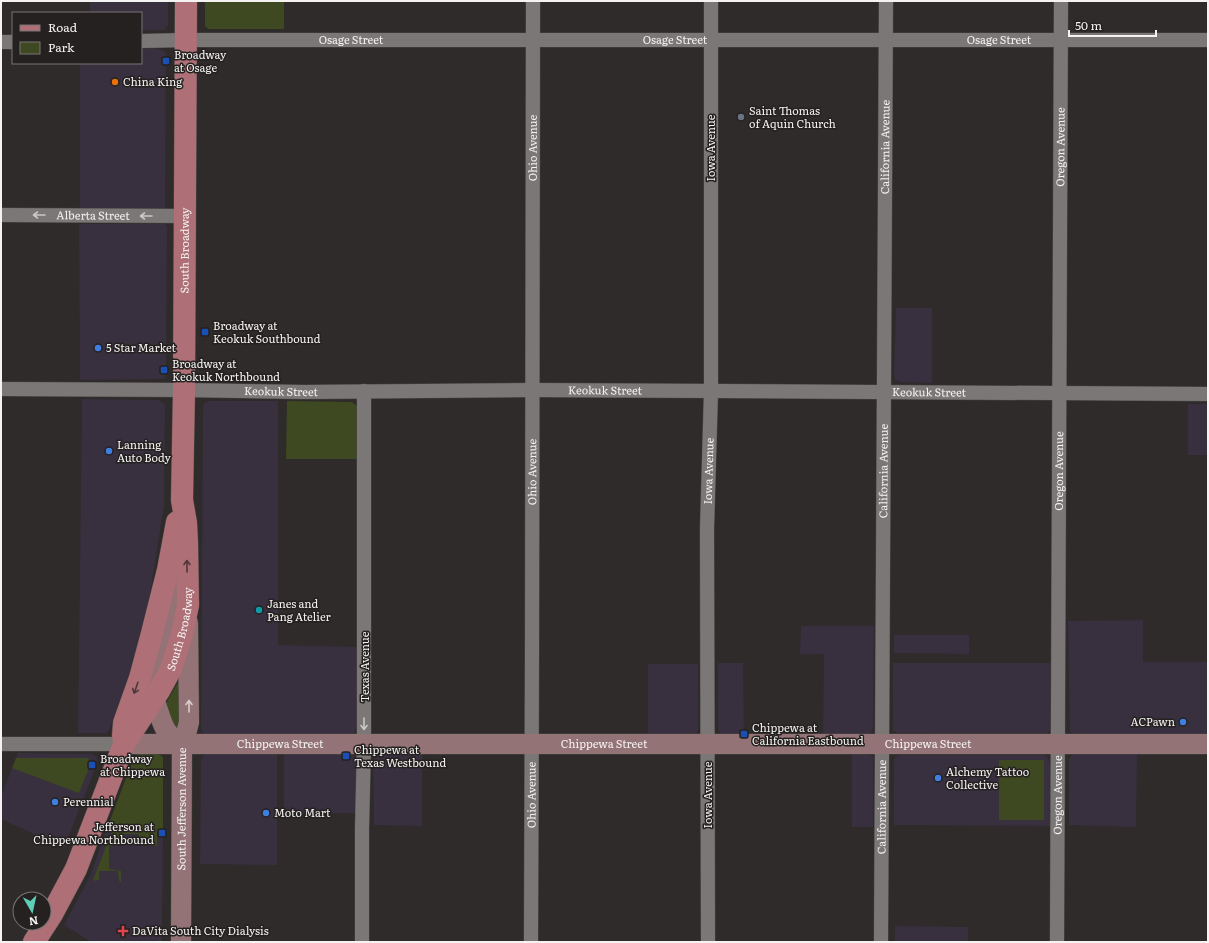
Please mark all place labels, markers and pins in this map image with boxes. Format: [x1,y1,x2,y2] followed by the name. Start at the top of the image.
[174,46,227,75] place label: Broadway at Osage
[161,56,171,66] marker: Broadway at Osage
[123,73,183,89] place label: China King
[110,77,120,87] marker: China King
[749,102,836,131] place label: Saint Thomas of Aquin Church
[736,112,746,122] marker: Saint Thomas of Aquin Church
[213,317,321,346] place label: Broadway at Keokuk Southbound
[200,327,210,337] marker: Broadway at Keokuk Southbound
[106,339,177,355] place label: 5 Star Market
[93,343,103,353] marker: 5 Star Market
[172,355,280,384] place label: Broadway at Keokuk Northbound
[159,365,169,375] marker: Broadway at Keokuk Northbound
[117,436,171,465] place label: Lanning Auto Body
[104,446,114,456] marker: Lanning Auto Body
[267,595,332,624] place label: Janes and Pang Atelier
[254,605,264,615] marker: Janes and Pang Atelier
[1131,713,1175,729] place label: ACPawn
[1178,717,1188,727] marker: ACPawn
[752,719,864,748] place label: Chippewa at California Eastbound
[739,729,749,739] marker: Chippewa at California Eastbound
[354,741,446,770] place label: Chippewa at Texas Westbound
[100,750,165,779] place label: Broadway at Chippewa
[341,751,351,761] marker: Chippewa at Texas Westbound
[87,760,97,770] marker: Broadway at Chippewa
[946,763,1029,792] place label: Alchemy Tattoo Collective
[933,773,943,783] marker: Alchemy Tattoo Collective
[63,793,114,809] place label: Perennial
[50,797,60,807] marker: Perennial
[274,804,331,820] place label: Moto Mart
[261,808,271,818] marker: Moto Mart
[33,818,155,847] place label: Jefferson at Chippewa Northbound
[157,828,167,838] marker: Jefferson at Chippewa Northbound
[132,922,269,938] place label: DaVita South City Dialysis
[117,925,129,937] marker: DaVita South City Dialysis

